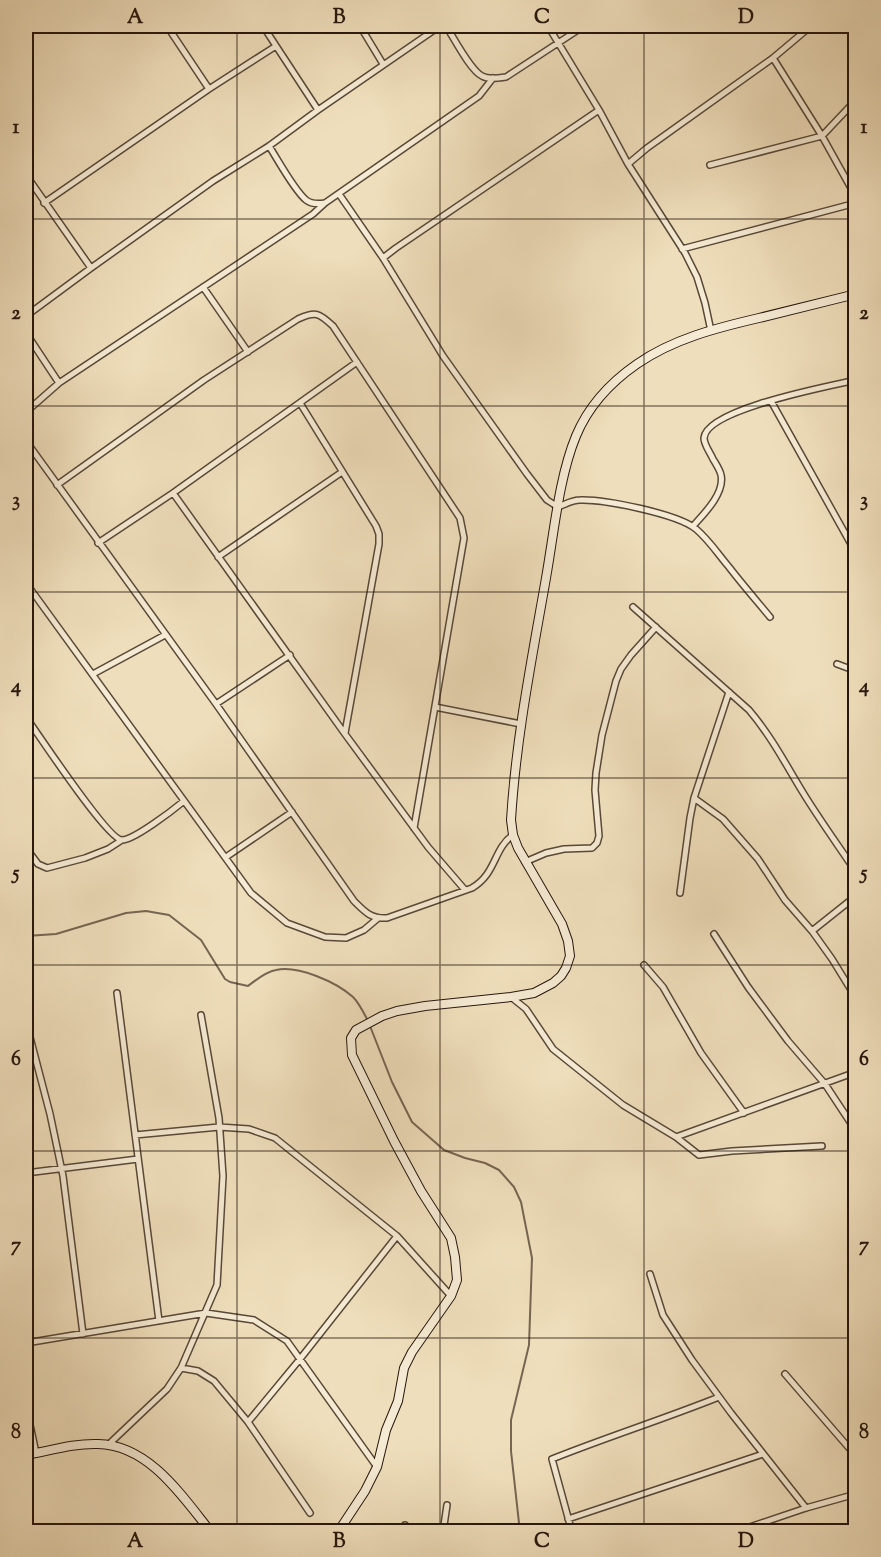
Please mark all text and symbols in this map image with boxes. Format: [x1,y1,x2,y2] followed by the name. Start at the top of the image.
[127,4,144,33] text: A
[333,4,346,33] text: B
[534,4,550,33] text: C
[738,4,754,33] text: D
[13,114,20,143] text: 1
[861,114,868,143] text: 1
[11,300,21,329] text: 2
[859,300,869,329] text: 2
[12,487,20,516] text: 3
[860,487,868,516] text: 3
[10,673,21,702] text: 4
[858,673,869,702] text: 4
[11,860,20,889] text: 5
[859,860,868,889] text: 5
[11,1046,21,1075] text: 6
[859,1046,869,1075] text: 6
[11,1232,22,1261] text: 7
[859,1232,870,1261] text: 7
[11,1419,21,1448] text: 8
[859,1419,869,1448] text: 8
[127,1528,144,1557] text: A
[333,1528,346,1557] text: B
[534,1528,550,1557] text: C
[738,1528,754,1557] text: D

